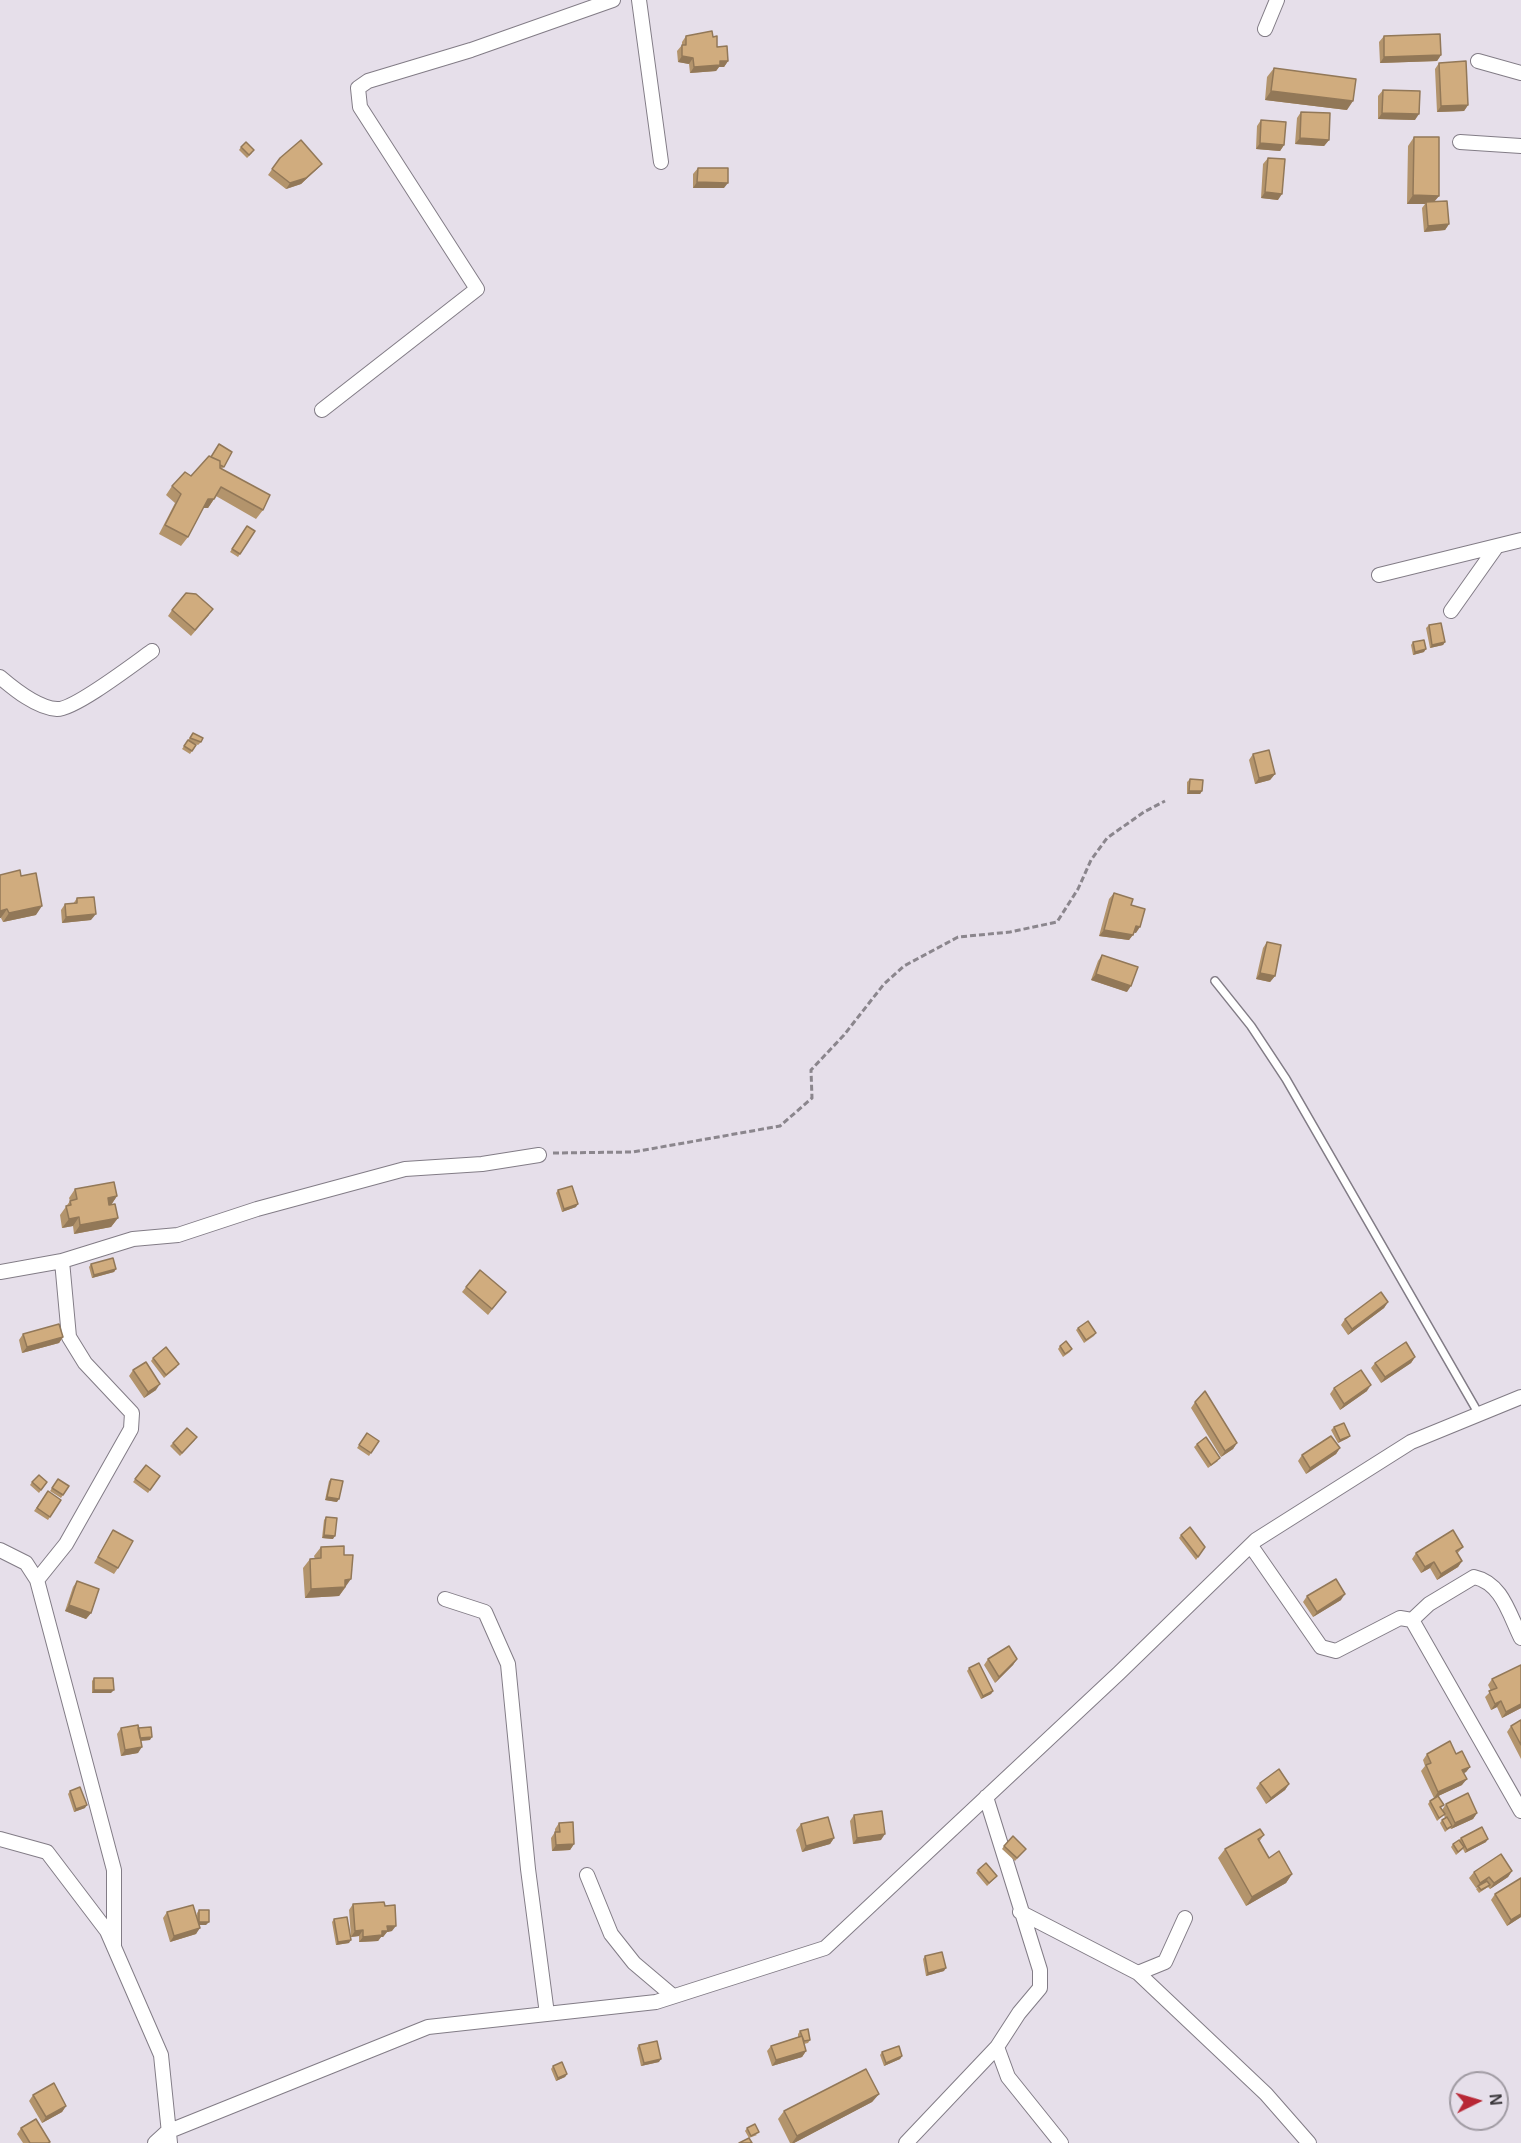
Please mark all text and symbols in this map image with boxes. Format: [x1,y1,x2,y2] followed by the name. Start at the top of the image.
[1449,2071,1509,2131] north arrow
[1486,2093,1504,2106] text: N

